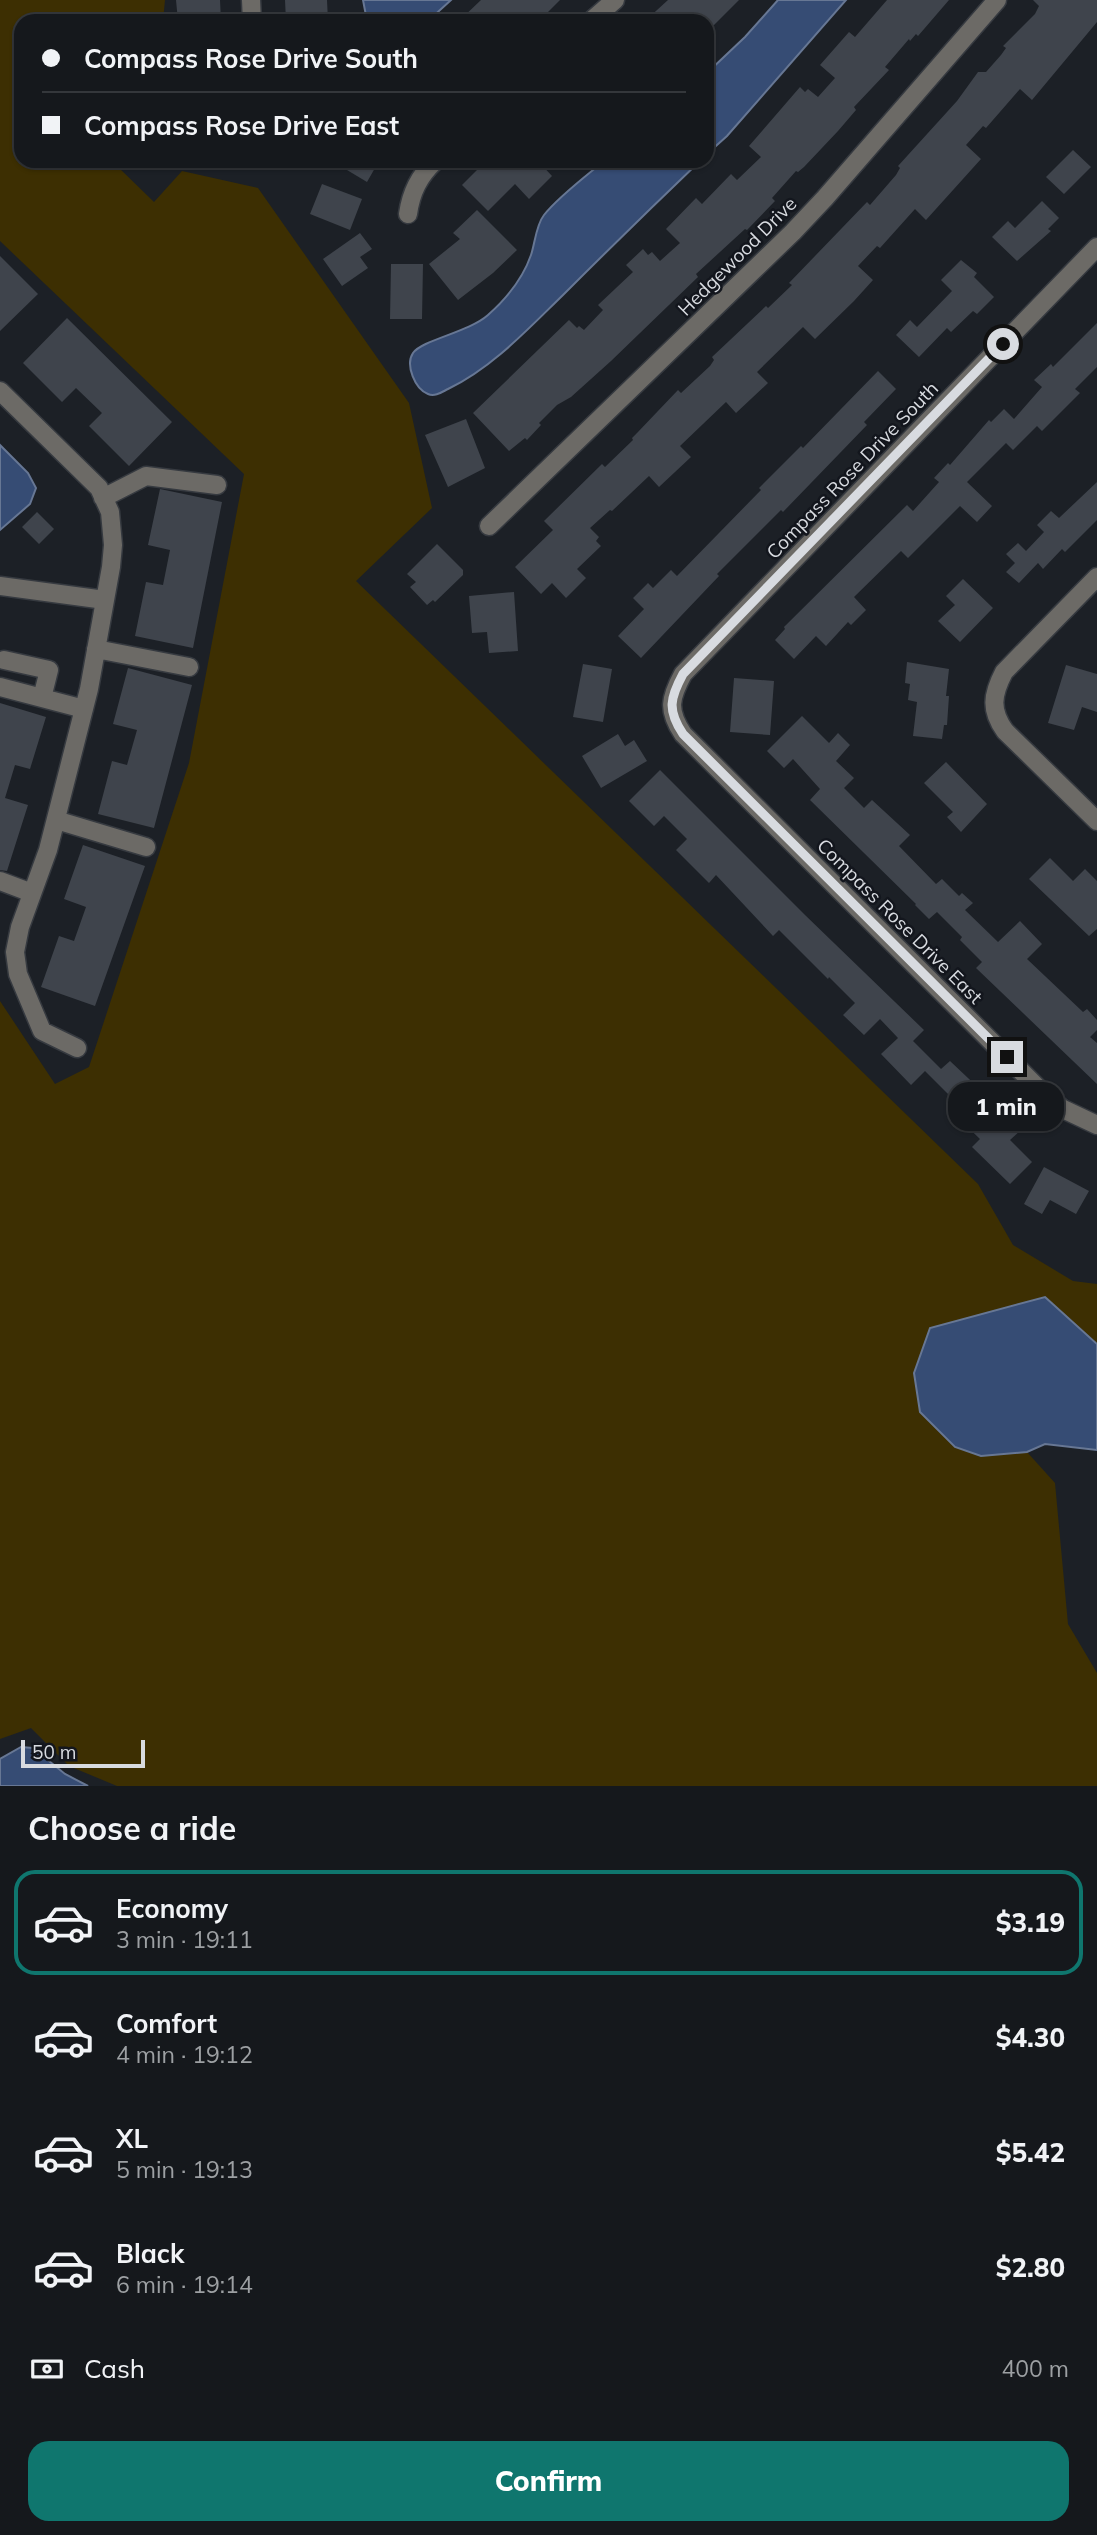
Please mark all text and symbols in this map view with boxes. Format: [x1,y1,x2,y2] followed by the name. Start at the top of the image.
[84,42,418,75] text: Compass Rose Drive South
[84,109,399,142] text: Compass Rose Drive East
[673,192,801,320] street label: Hedgewood Drive
[987,328,1019,360] route start
[761,376,943,564] street label: Compass Rose Drive South
[812,833,988,1009] street label: Compass Rose Drive East
[991,1041,1023,1073] route end
[949,1082,1065,1130] callout: 1 min
[975,1092,1037,1121] text: 1 min
[21,1737,145,1769] scale bar
[32,1740,76,1764] text: 50 m
[28,1808,236,1848] text: Choose a ride
[32,1891,95,1954] icon: car
[116,1892,228,1925] text: Economy
[996,1906,1065,1939] text: $3.19
[116,1925,253,1954] text: 3 min · 19:11
[32,2006,95,2069] icon: car
[116,2007,217,2040] text: Comfort
[996,2021,1065,2054] text: $4.30
[116,2040,253,2069] text: 4 min · 19:12
[32,2121,95,2184] icon: car
[116,2122,148,2155] text: XL
[996,2136,1065,2169] text: $5.42
[116,2155,253,2184] text: 5 min · 19:13
[32,2236,95,2299] icon: car
[116,2237,184,2270] text: Black
[996,2251,1065,2284] text: $2.80
[116,2270,253,2299] text: 6 min · 19:14
[28,2350,66,2388] icon: cash
[84,2352,145,2385] text: Cash
[1001,2354,1069,2383] text: 400 m
[28,2441,1069,2521] button: Confirm

